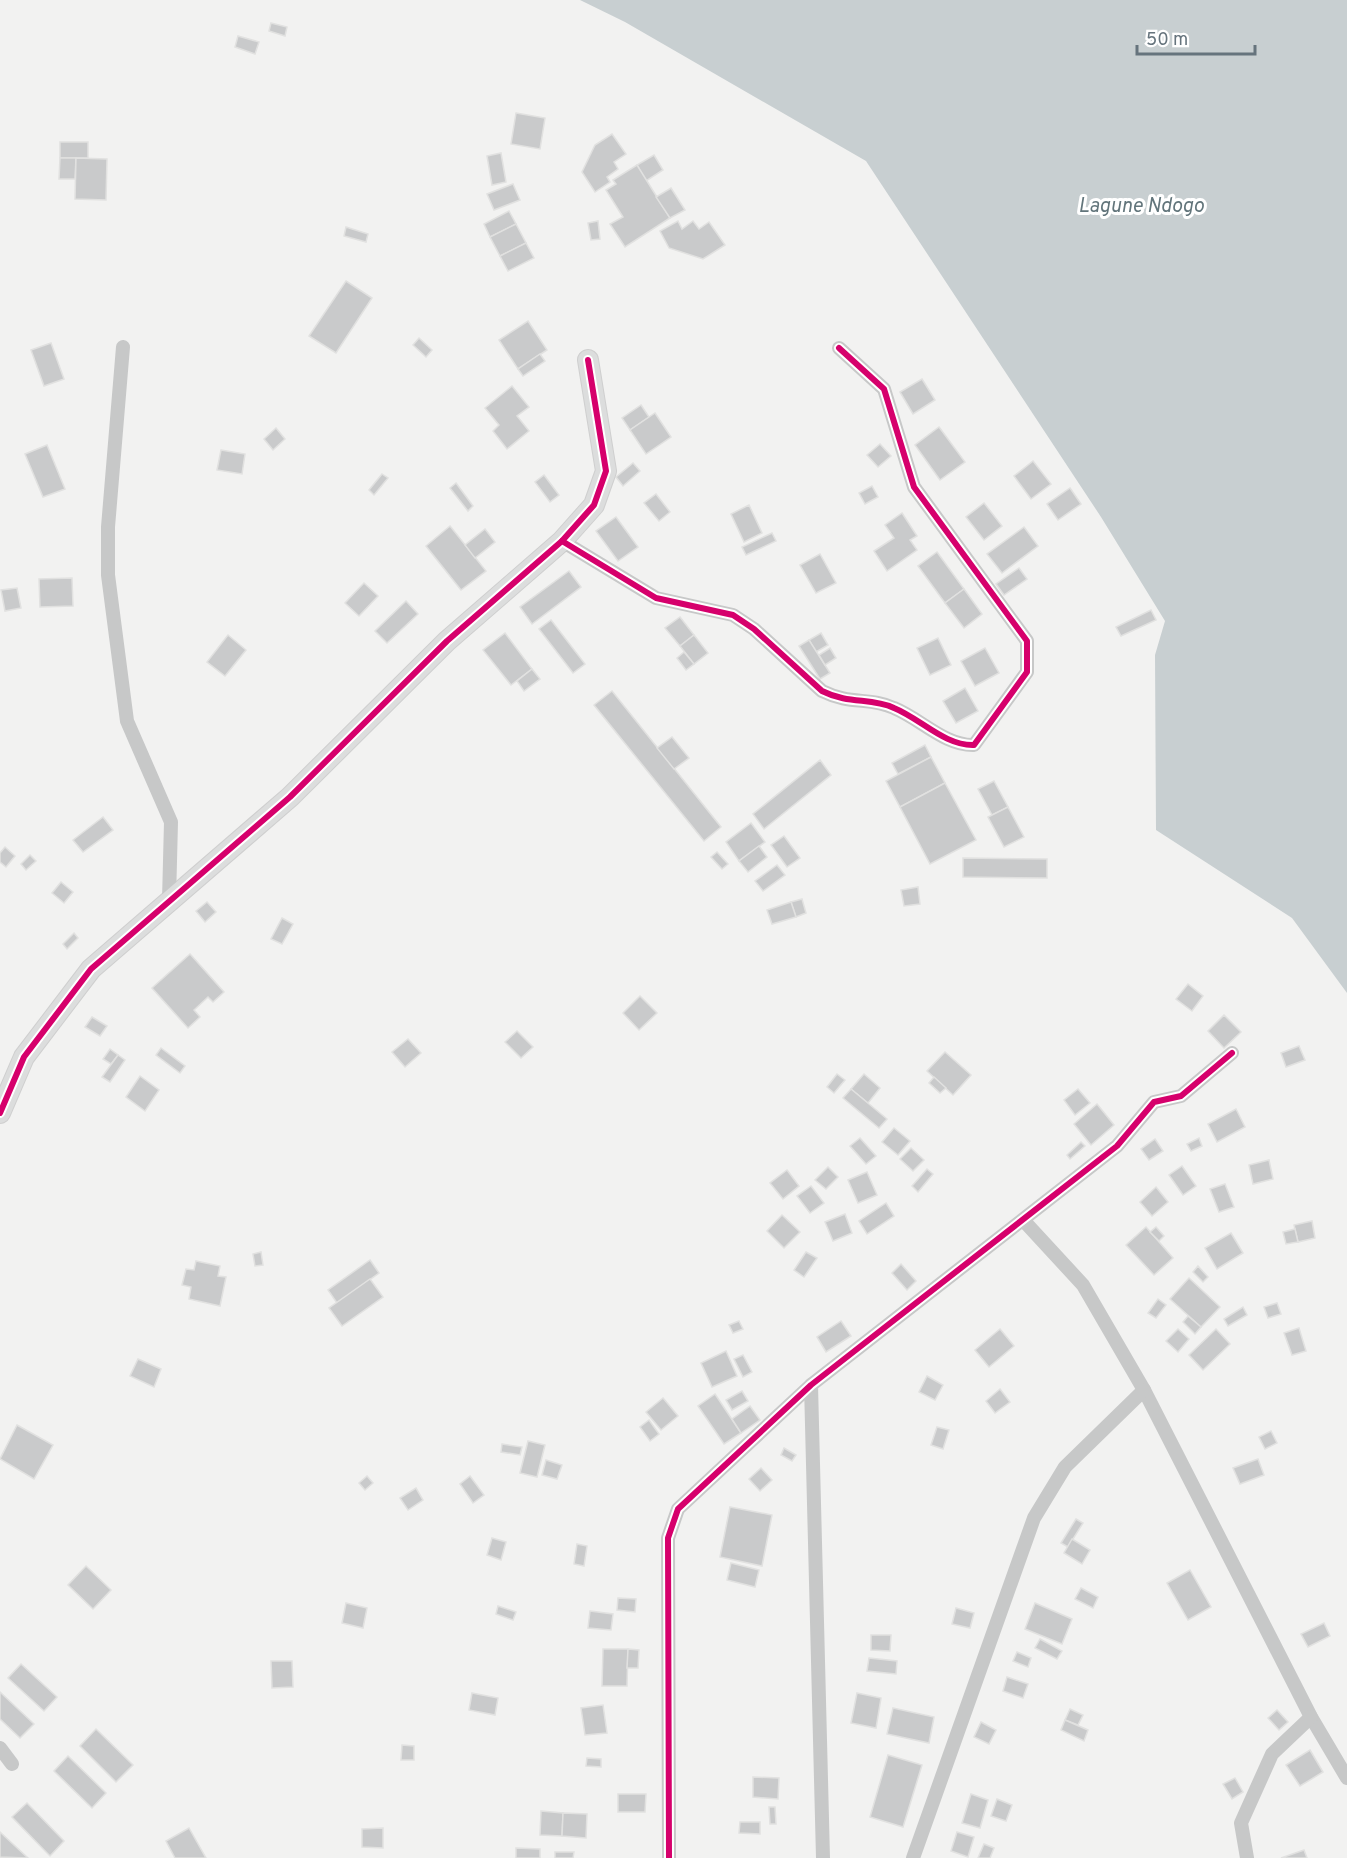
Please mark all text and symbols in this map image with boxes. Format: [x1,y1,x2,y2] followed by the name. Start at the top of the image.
[1137,18,1256,56] scale bar
[1146,29,1188,52] text: 50 m
[1078,194,1204,220] water label: Lagune Ndogo

